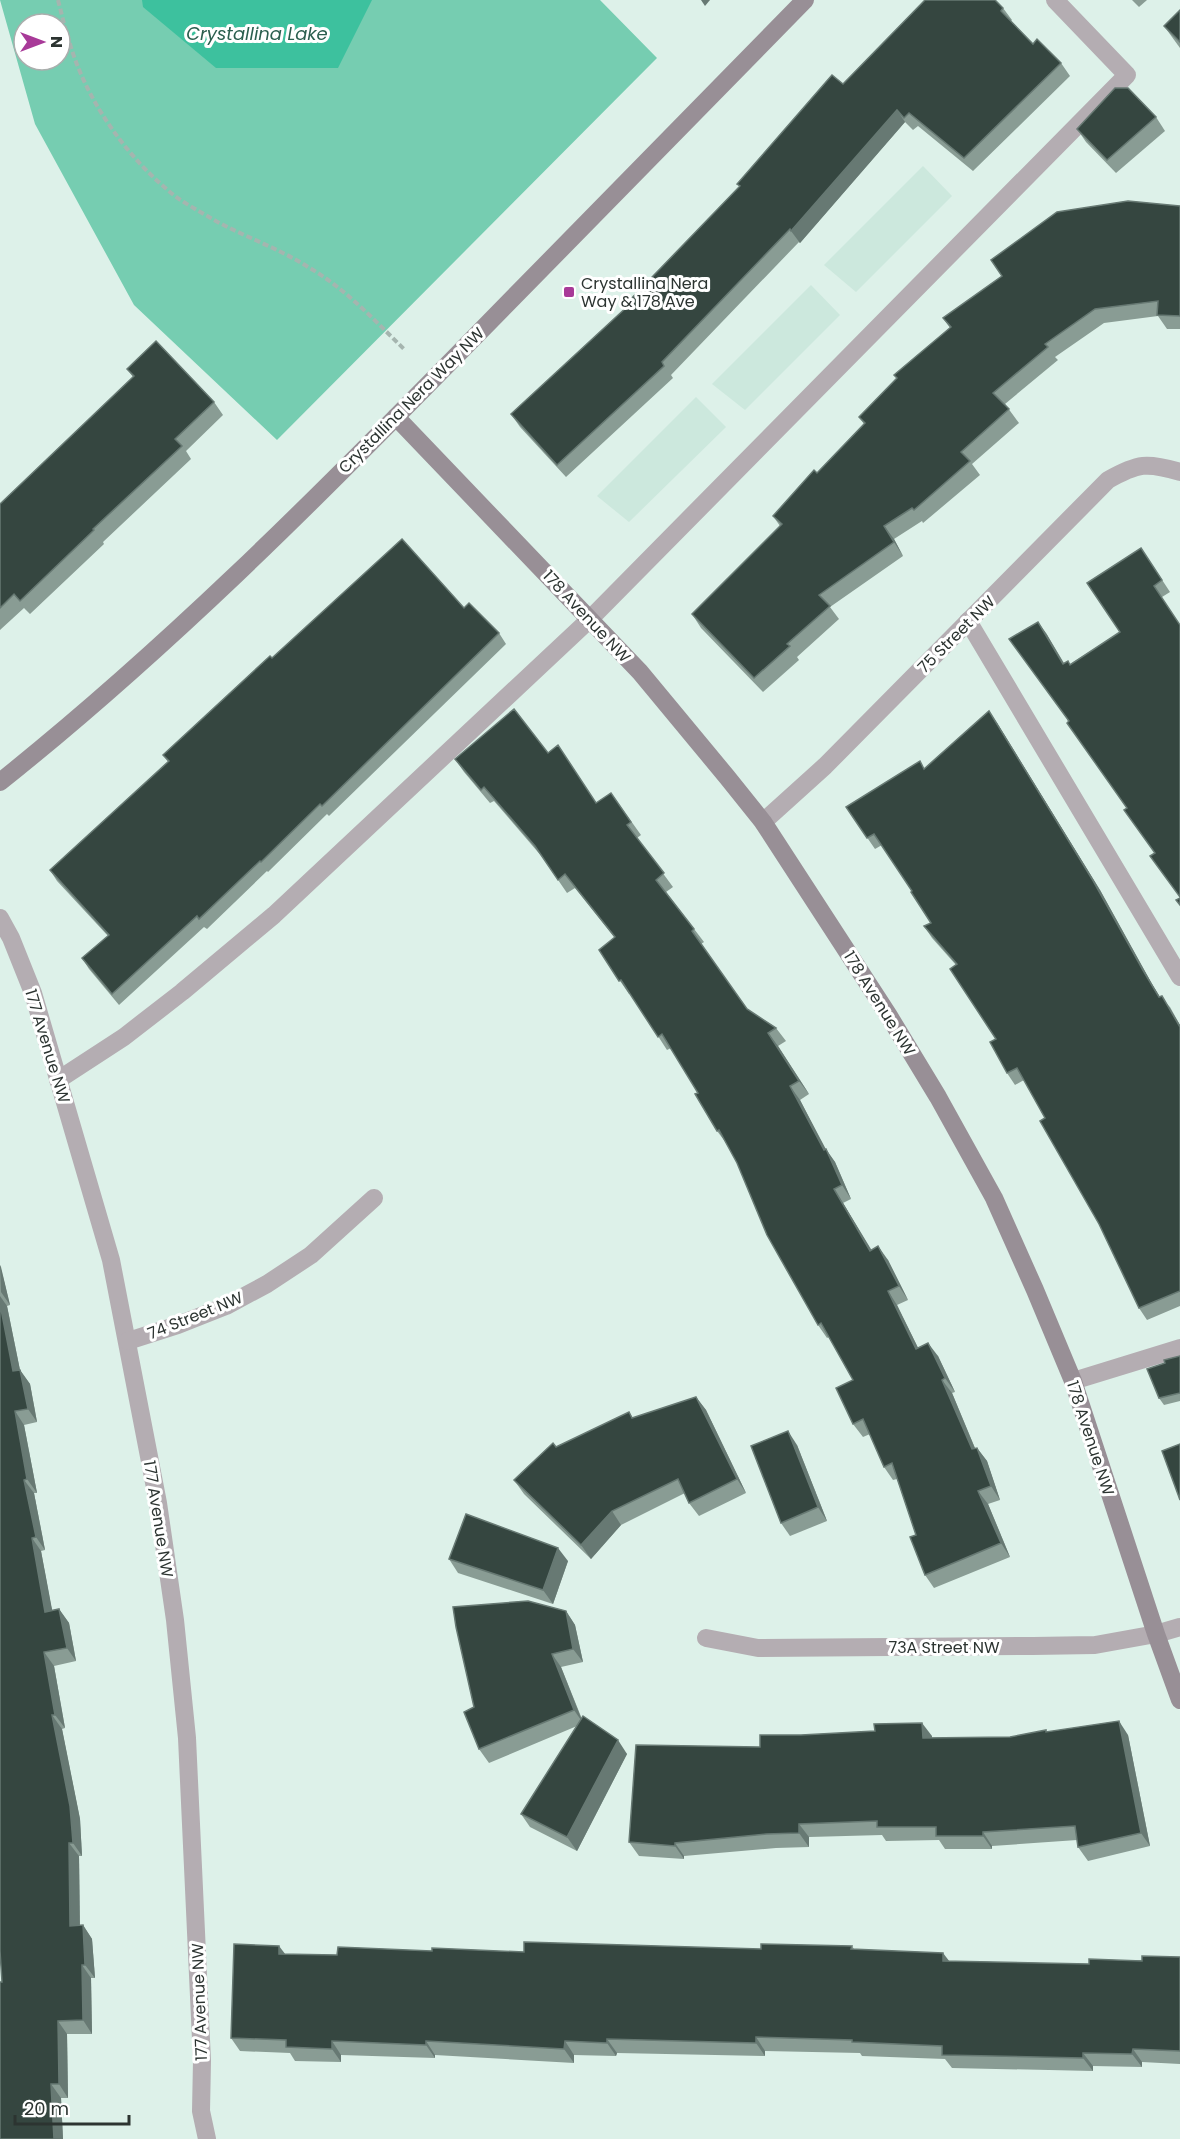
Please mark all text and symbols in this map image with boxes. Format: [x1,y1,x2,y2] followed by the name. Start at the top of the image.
[12,12,72,72] north arrow
[186,21,328,46] water label: Crystallina Lake
[45,36,68,48] text: N
[581,272,708,313] place label: Crystallina Nera Way & 178 Ave
[562,285,576,299] marker: Crystallina Nera Way & 178 Ave
[333,322,490,479] street label: Crystallina Nera Way NW
[537,565,636,668] street label: 178 Avenue NW
[912,590,1000,678] street label: 75 Street NW
[838,947,921,1060] street label: 178 Avenue NW
[19,986,76,1106] street label: 177 Avenue NW
[144,1286,247,1345] street label: 74 Street NW
[1061,1378,1120,1499] street label: 178 Avenue NW
[138,1459,179,1580] street label: 177 Avenue NW
[888,1636,1000,1659] street label: 73A Street NW
[186,1942,213,2061] street label: 177 Avenue NW
[15,2088,129,2126] scale bar
[24,2096,69,2121] text: 20 m

